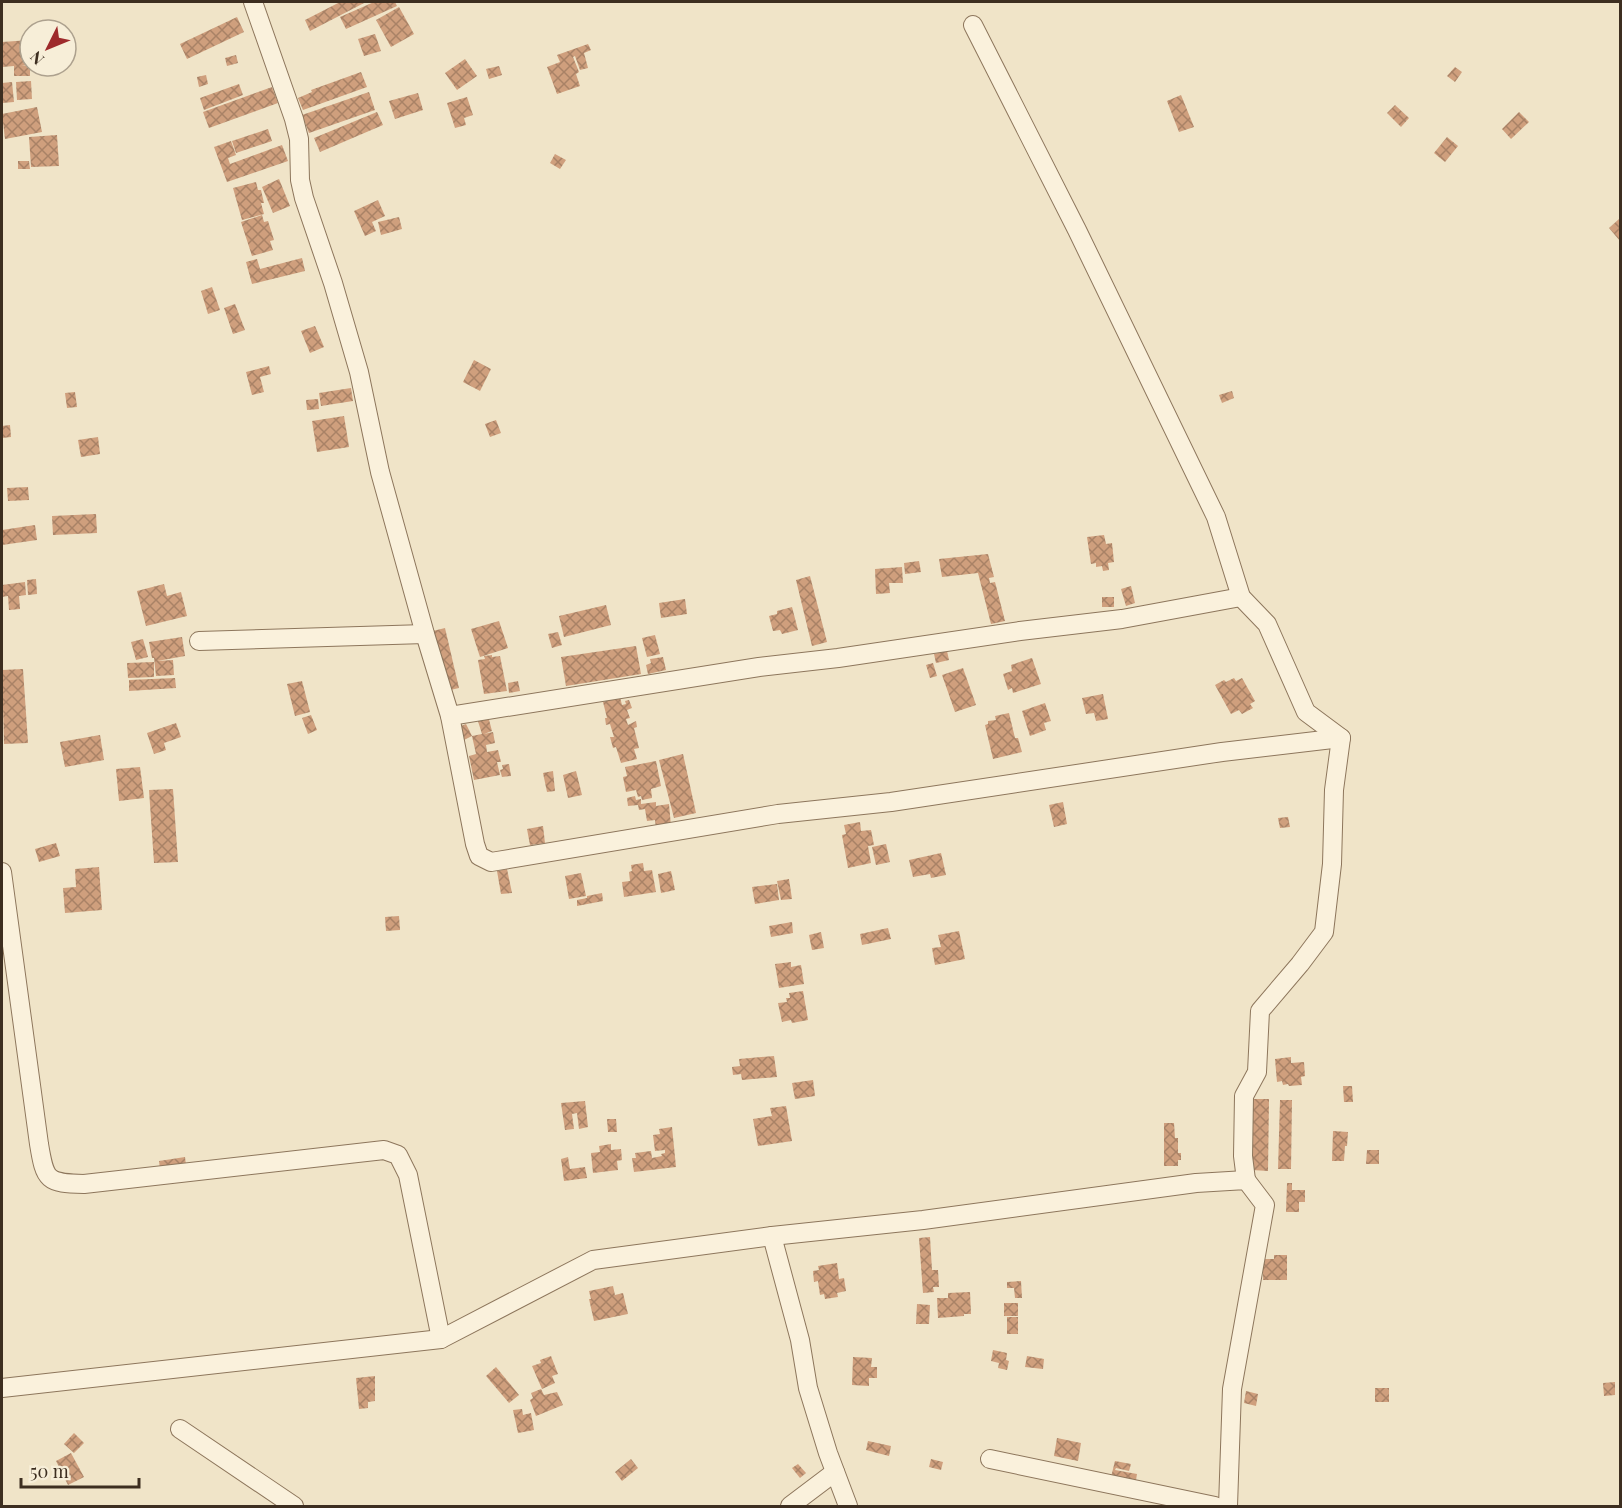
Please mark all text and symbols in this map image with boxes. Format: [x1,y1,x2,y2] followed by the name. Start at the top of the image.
[18,18,78,78] north arrow
[25,47,48,70] text: N
[21,1451,140,1489] scale bar
[30,1459,69,1483] text: 50 m

